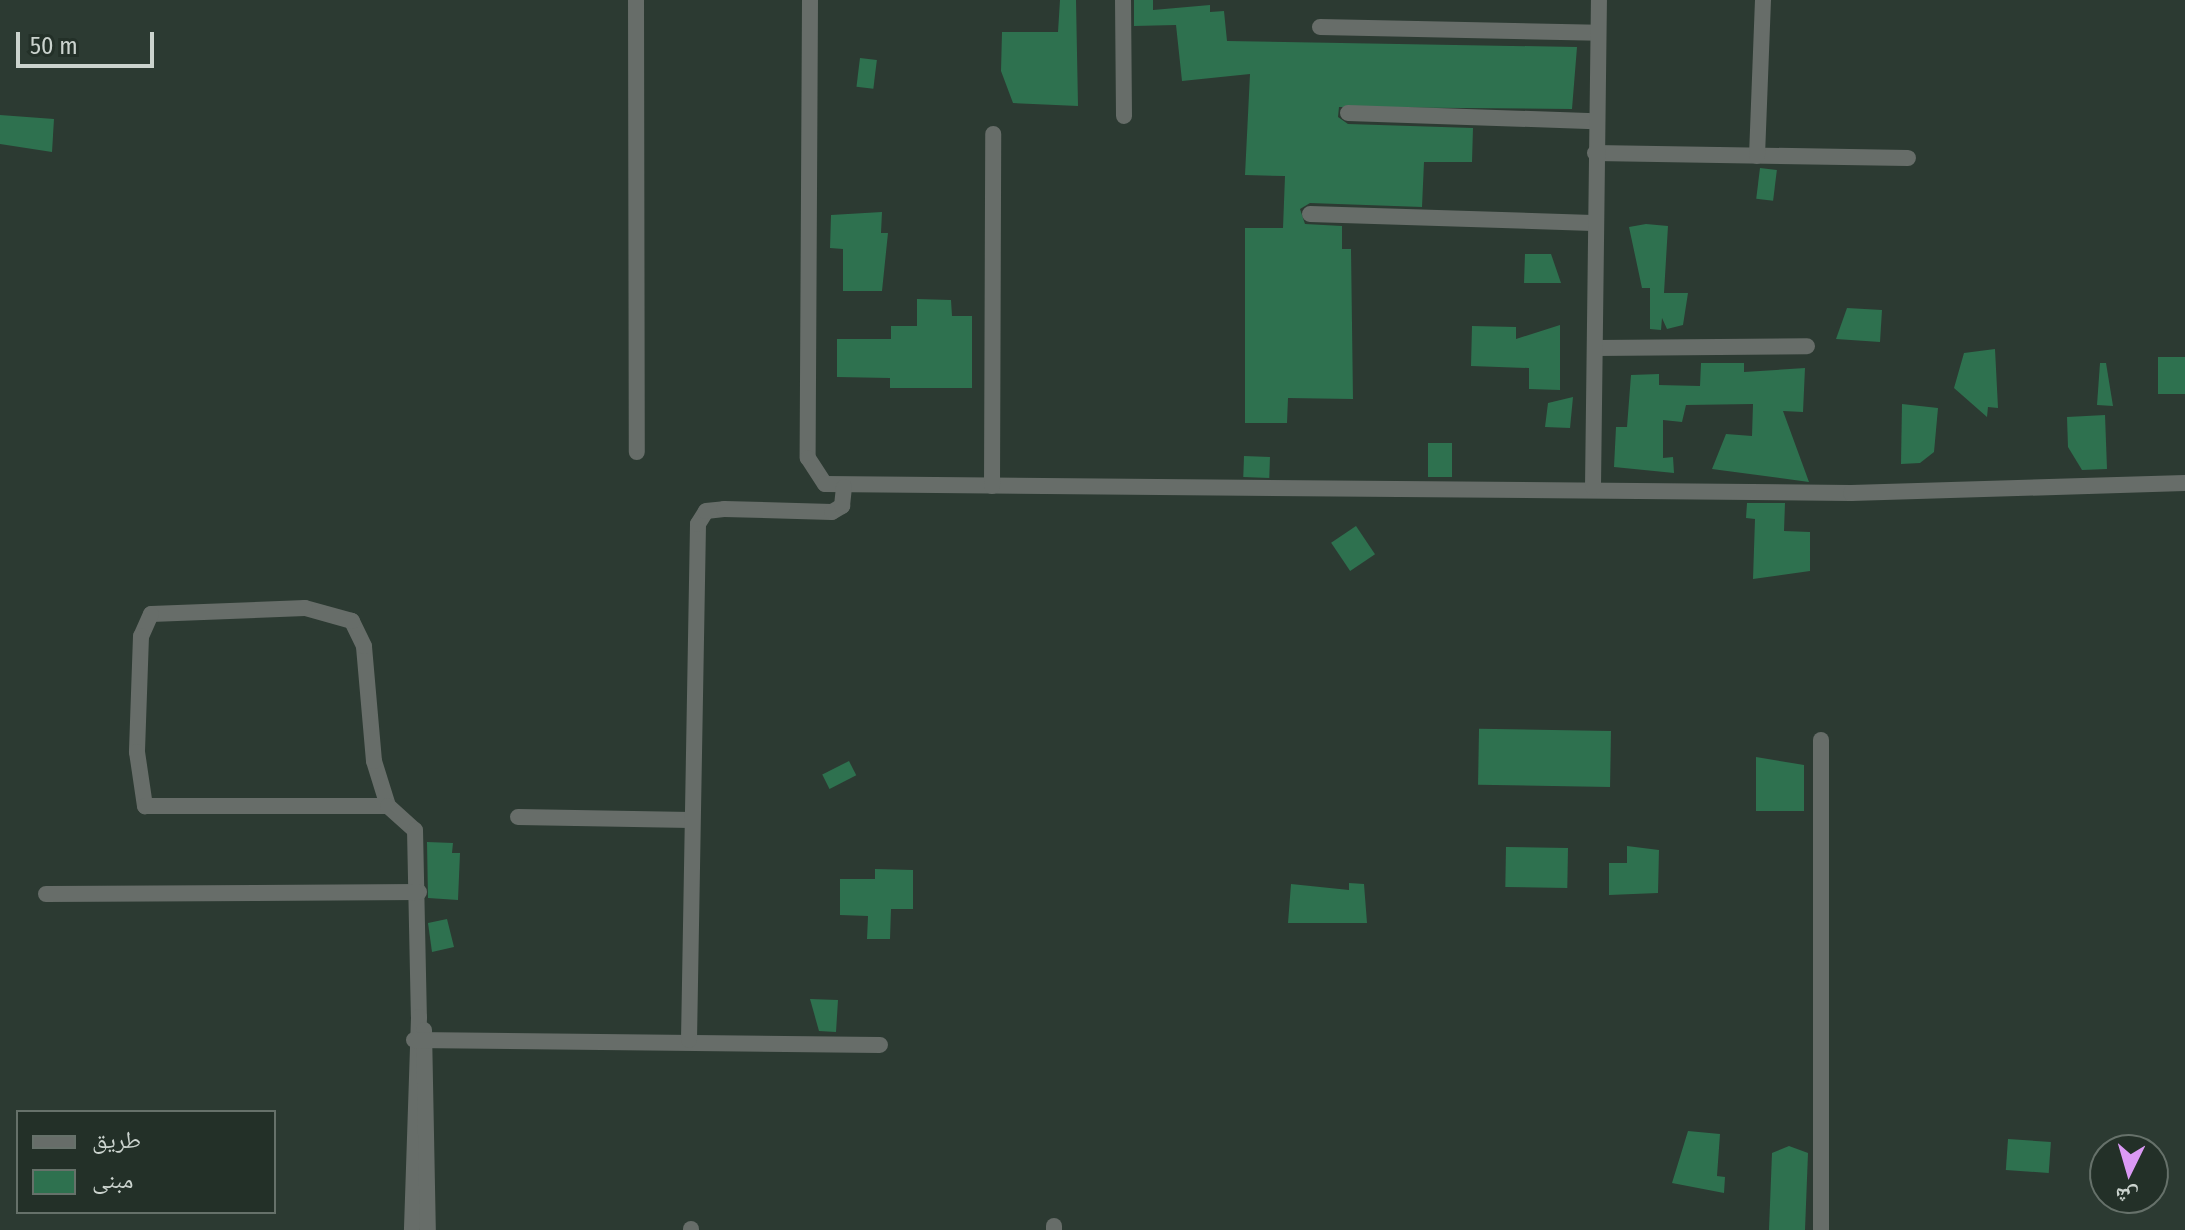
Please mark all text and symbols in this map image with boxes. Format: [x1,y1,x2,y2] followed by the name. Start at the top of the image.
[20,16,158,66] scale bar
[30,32,78,60] text: 50 m
[16,1110,276,1214] legend
[92,1126,141,1154] text: طريق
[2089,1134,2169,1214] north arrow
[92,1166,133,1194] text: مبنى
[2114,1182,2140,1211] text: ش

